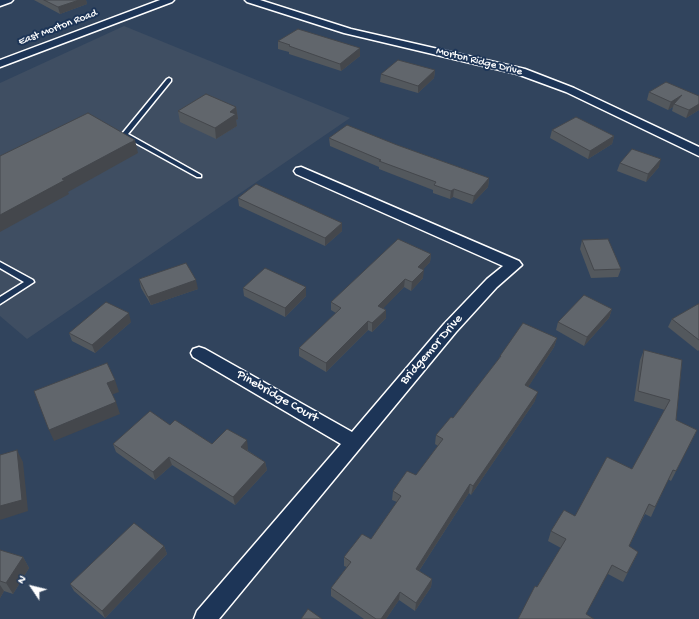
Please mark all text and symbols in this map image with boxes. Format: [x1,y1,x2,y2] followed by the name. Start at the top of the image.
[17,7,99,49] street label: East Morton Road
[435,45,523,79] street label: Morton Ridge Drive
[397,312,467,388] street label: Bridgemor Drive
[233,367,321,427] street label: Pinebridge Court
[12,567,52,607] north arrow
[15,574,29,587] text: N

